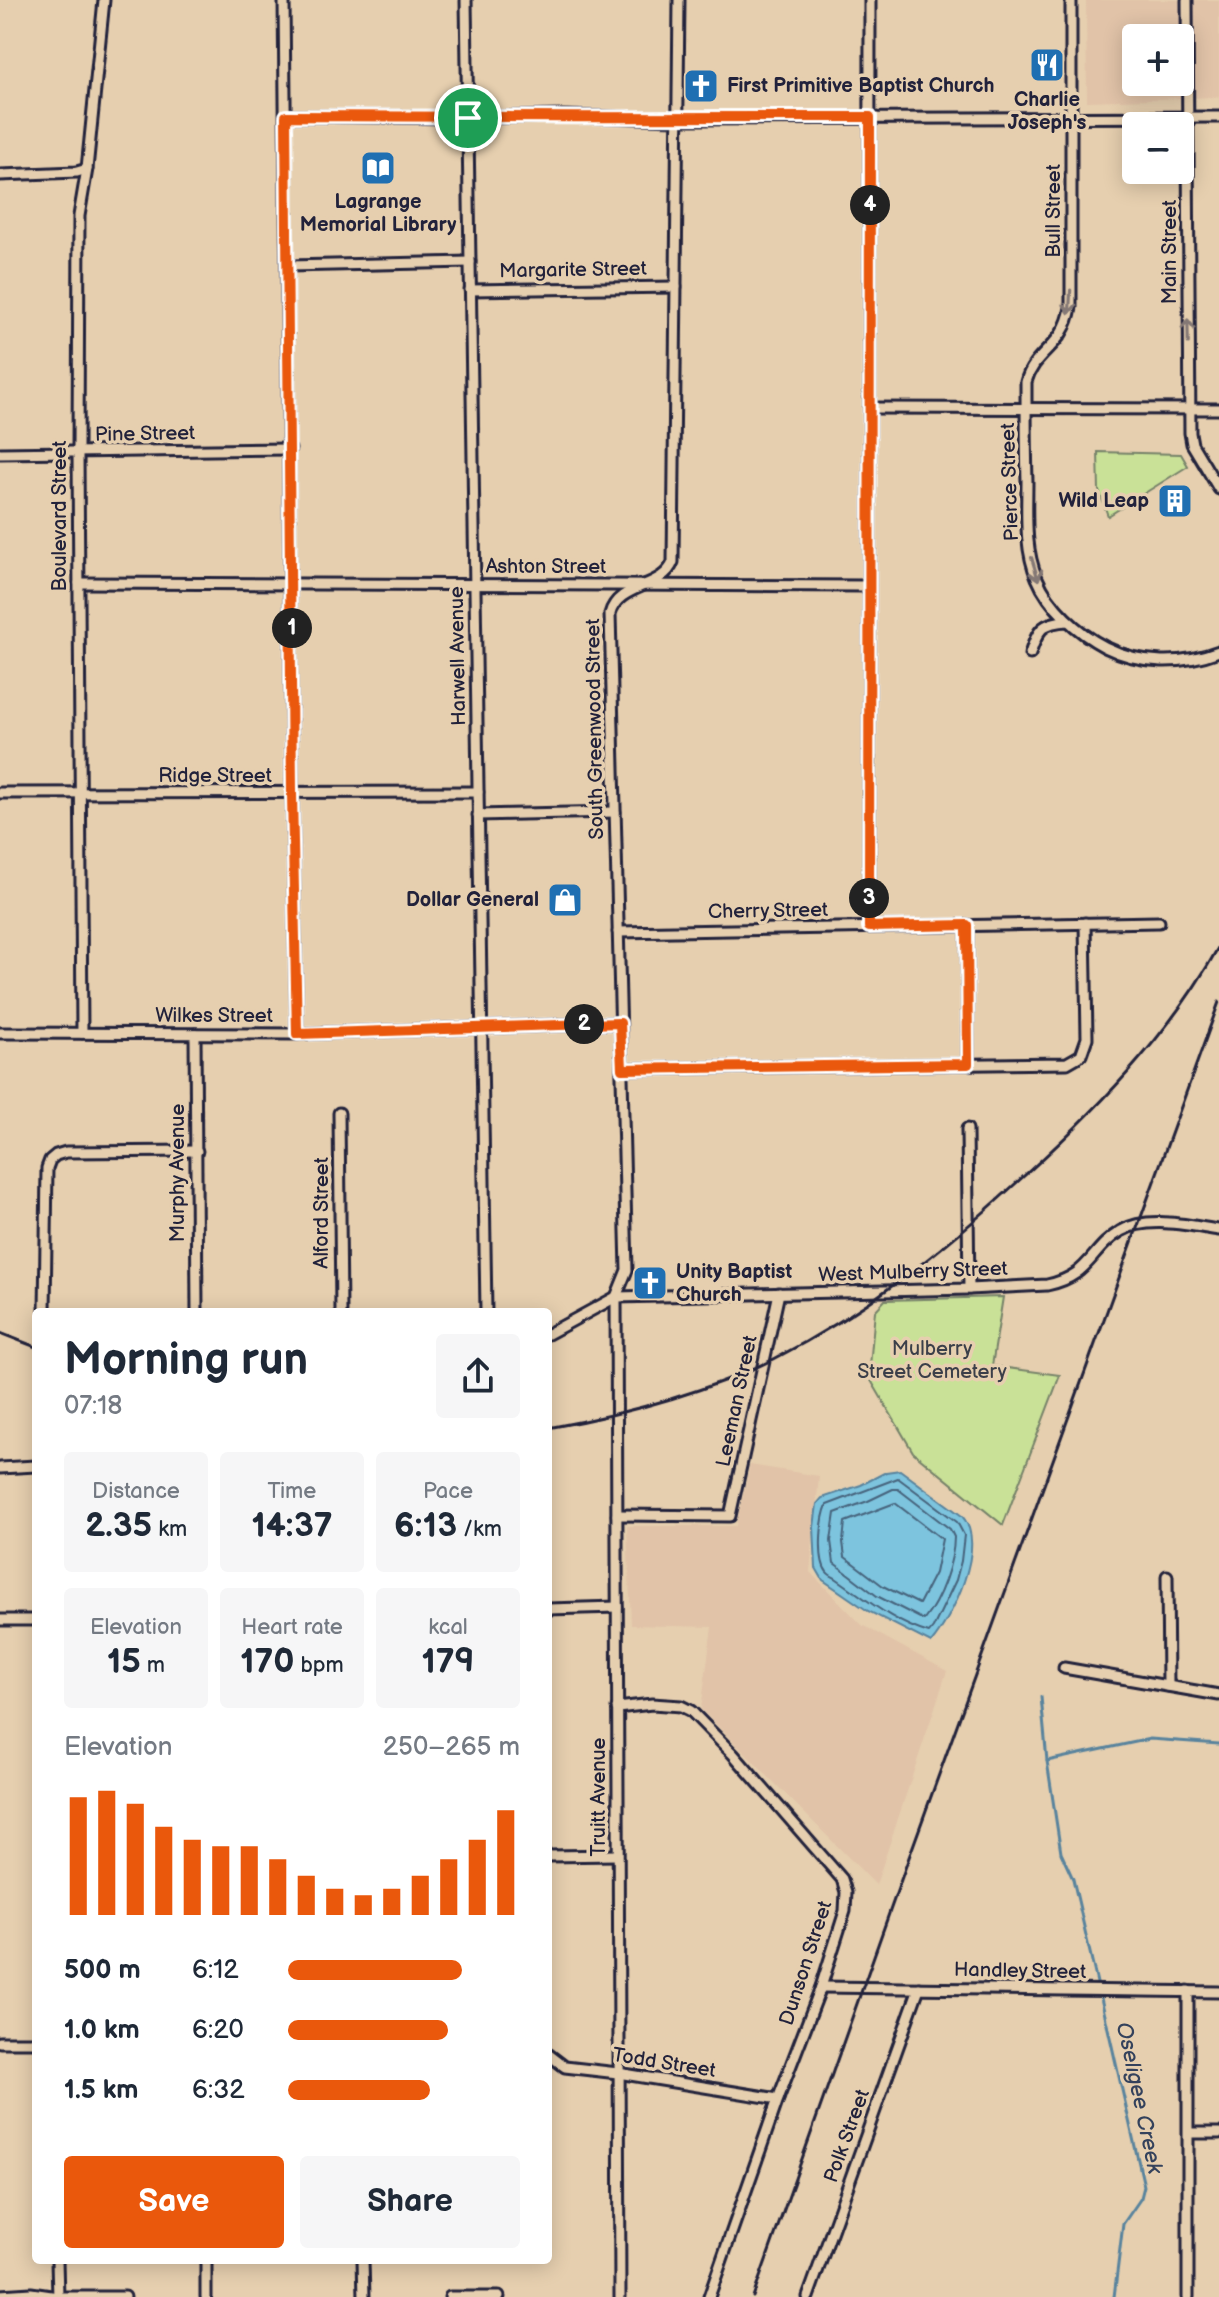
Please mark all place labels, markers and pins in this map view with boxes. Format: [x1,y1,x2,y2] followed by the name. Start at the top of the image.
[1028,46,1066,84] restaurant icon: Charlie Joseph's
[682,67,720,105] church icon: First Primitive Baptist Church
[727,74,994,98] place label: First Primitive Baptist Church
[434,84,502,152] pin
[1008,88,1086,135] place label: Charlie Joseph's
[359,149,397,187] library icon: Lagrange Memorial Library
[850,185,890,225] pin: 4
[300,190,457,237] place label: Lagrange Memorial Library
[1156,482,1194,520] building icon: Wild Leap
[1059,489,1149,513] place label: Wild Leap
[272,608,312,648] pin: 1
[849,878,889,918] pin: 3
[546,881,584,919] shop icon: Dollar General
[406,888,539,912] place label: Dollar General
[564,1004,604,1044] pin: 2
[676,1260,792,1307] place label: Unity Baptist Church
[631,1264,669,1302] church icon: Unity Baptist Church

